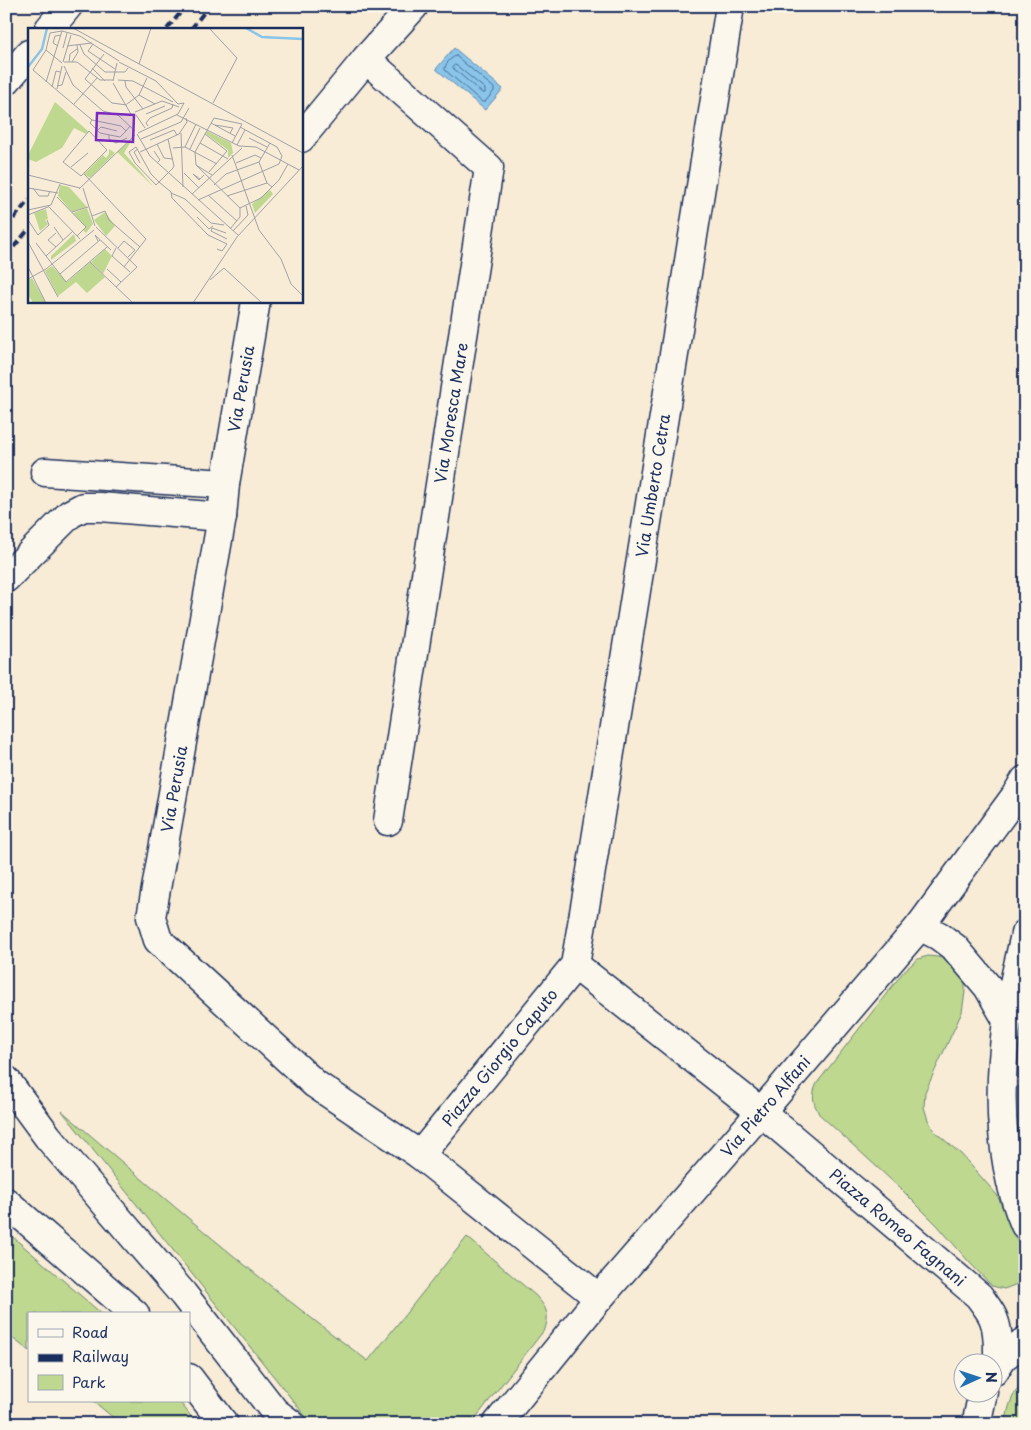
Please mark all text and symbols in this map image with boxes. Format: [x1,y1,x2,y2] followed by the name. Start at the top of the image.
[28,28,302,302] inset map
[427,341,473,485] street label: Via Moresca Mare
[221,343,259,434] street label: Via Perusia
[629,412,675,559] street label: Via Umberto Cetra
[154,743,192,834] street label: Via Perusia
[435,983,562,1131] street label: Piazza Giorgio Caputo
[714,1050,815,1162] street label: Via Pietro Alfani
[825,1162,972,1291] street label: Piazza Romeo Fagnani
[28,1312,190,1402] legend
[72,1320,108,1343] text: Road
[72,1344,129,1367] text: Railway
[954,1352,1004,1402] north arrow
[72,1370,106,1393] text: Park
[981,1371,1002,1383] text: N

